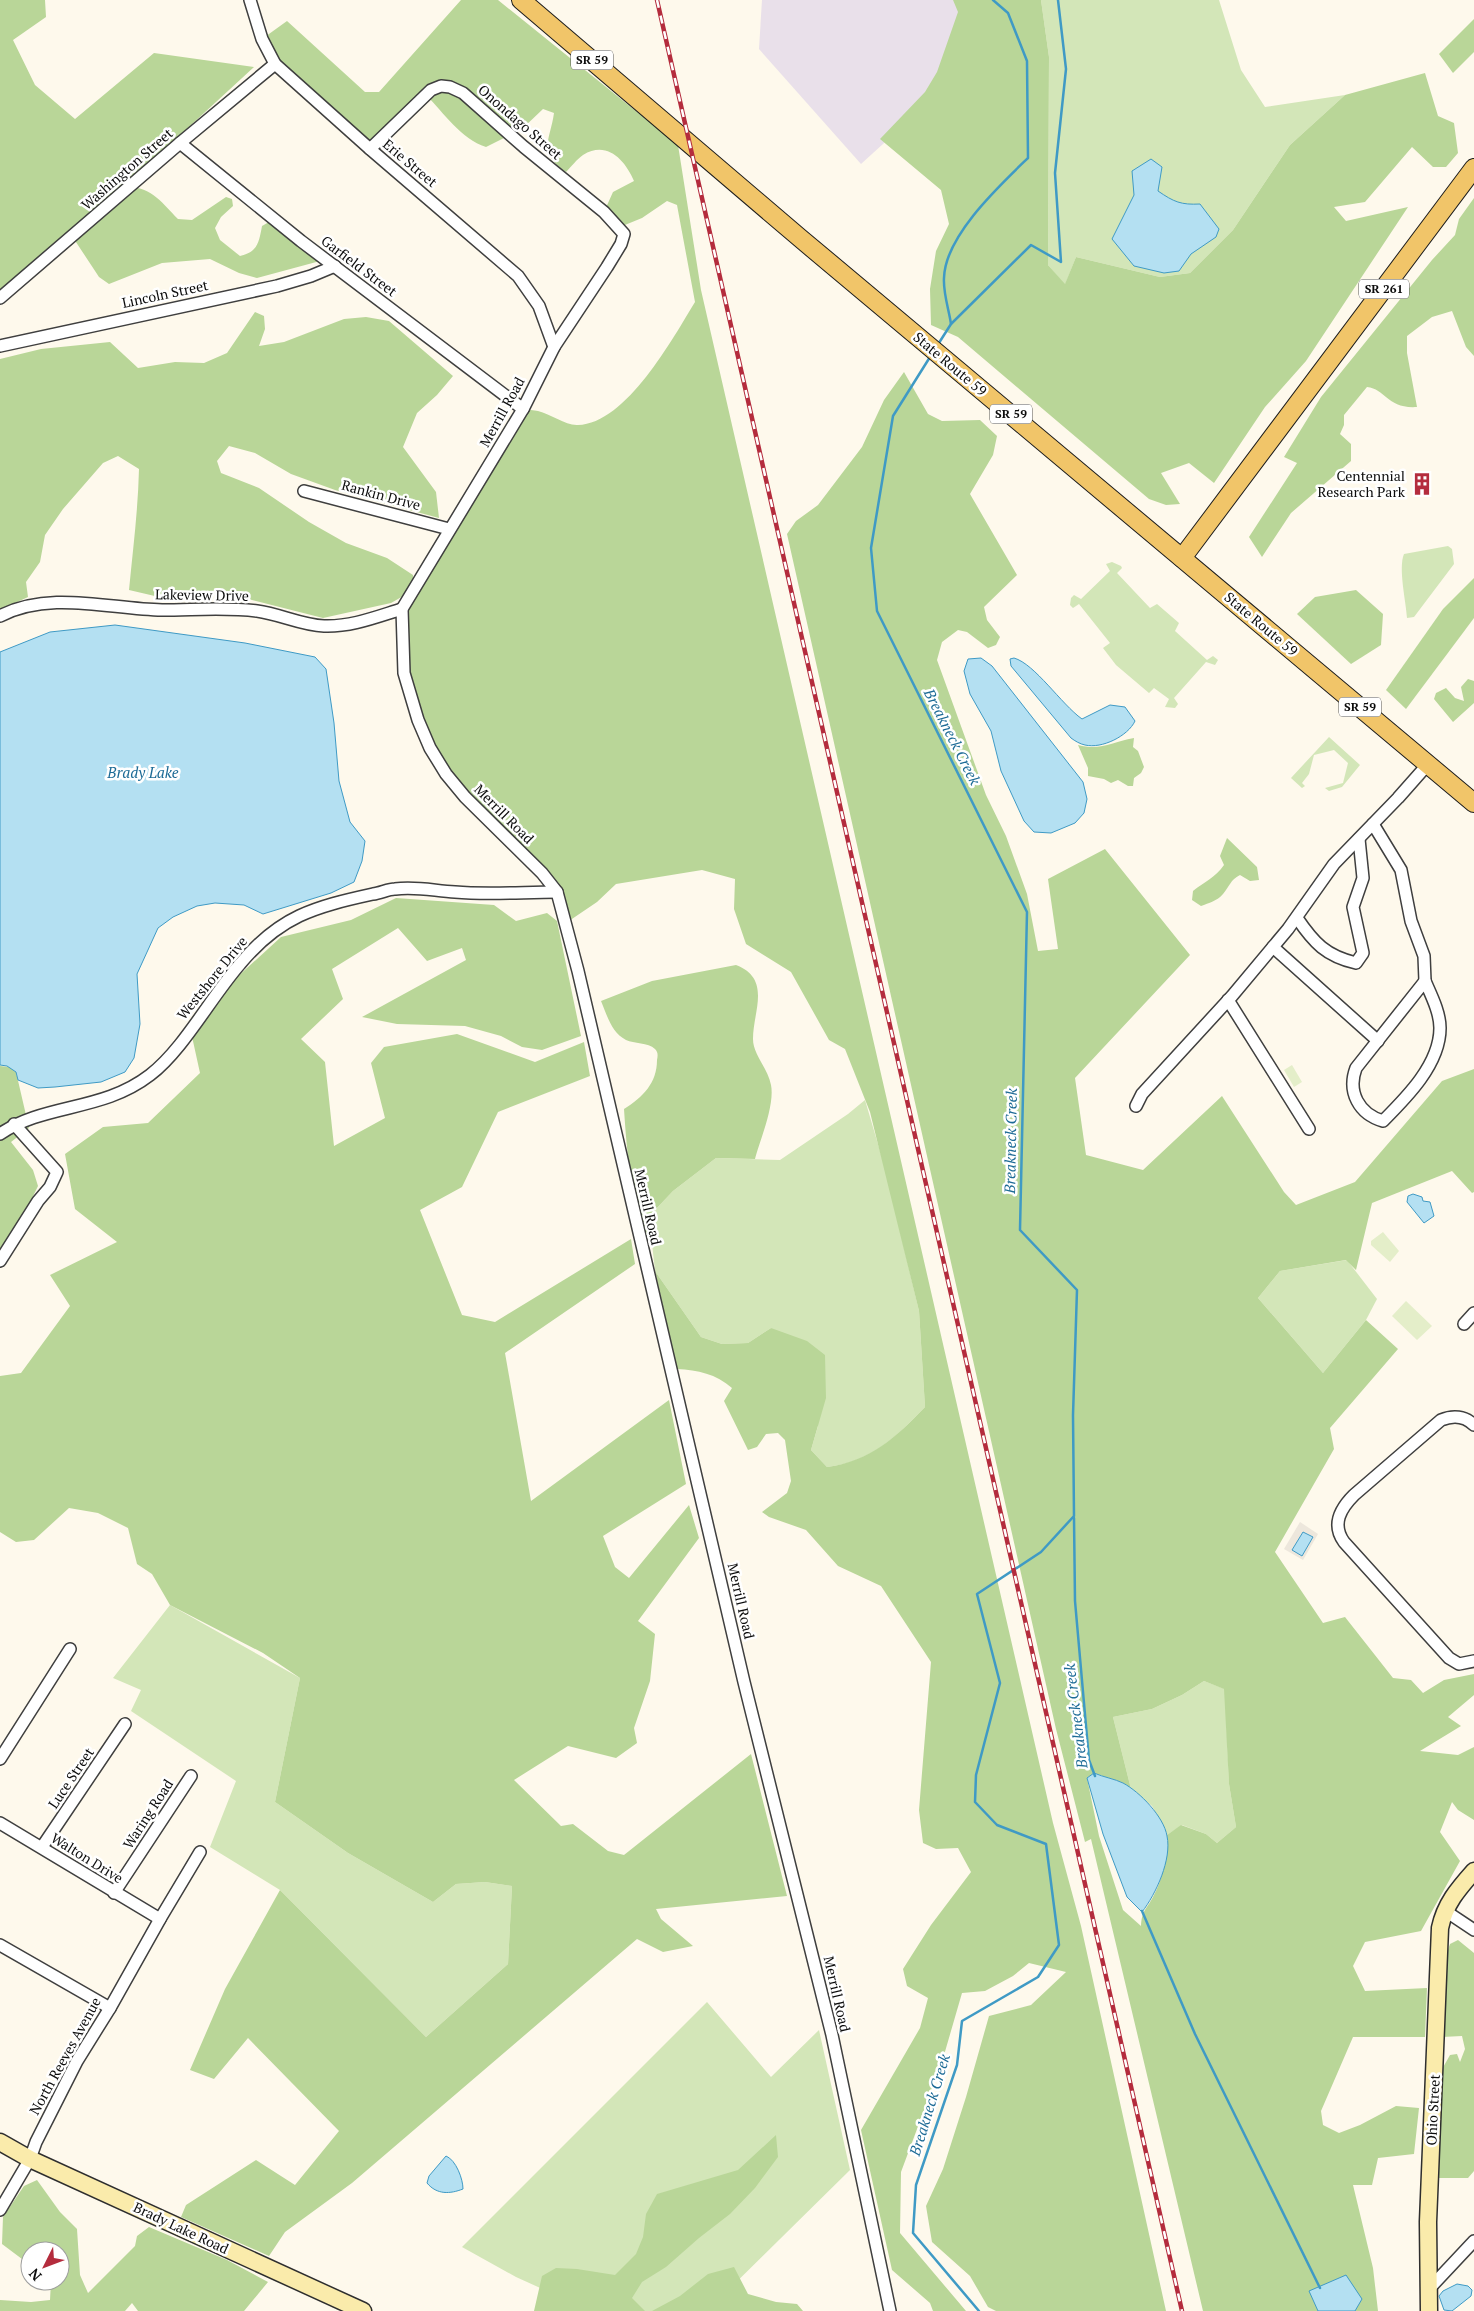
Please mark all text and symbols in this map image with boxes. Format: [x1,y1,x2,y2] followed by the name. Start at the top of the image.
[571,50,613,70] road number: SR 59
[474,80,567,164] street label: Onondago Street
[77,123,177,214] street label: Washington Street
[379,134,442,191] street label: Erie Street
[318,231,402,301] street label: Garfield Street
[120,275,210,312] street label: Lincoln Street
[1359,280,1409,298] road number: SR 261
[910,327,991,400] street label: State Route 59
[475,373,529,450] street label: Merrill Road
[990,404,1032,424] road number: SR 59
[1318,466,1406,501] place label: Centennial Research Park
[1409,471,1435,497] building icon: Centennial Research Park
[340,475,423,514] street label: Rankin Drive
[155,584,249,605] street label: Lakeview Drive
[1221,587,1302,660] street label: State Route 59
[920,684,986,789] water label: Breakneck Creek
[1339,698,1381,716] road number: SR 59
[106,762,179,782] water label: Brady Lake
[470,780,539,848] street label: Merrill Road
[172,932,251,1023] street label: Westshore Drive
[999,1087,1021,1195] water label: Breakneck Creek
[631,1167,666,1247] street label: Merrill Road
[724,1561,759,1641] street label: Merrill Road
[1059,1662,1091,1771] water label: Breakneck Creek
[43,1743,98,1812] street label: Luce Street
[118,1775,177,1852] street label: Waring Road
[48,1828,127,1887] street label: Walton Drive
[820,1954,855,2034] street label: Merrill Road
[24,1994,105,2118] street label: North Reeves Avenue
[904,2051,954,2159] water label: Breakneck Creek
[1421,2073,1444,2146] street label: Ohio Street
[131,2197,232,2258] street label: Brady Lake Road
[20,2241,70,2291] north arrow
[24,2264,46,2285] text: N

